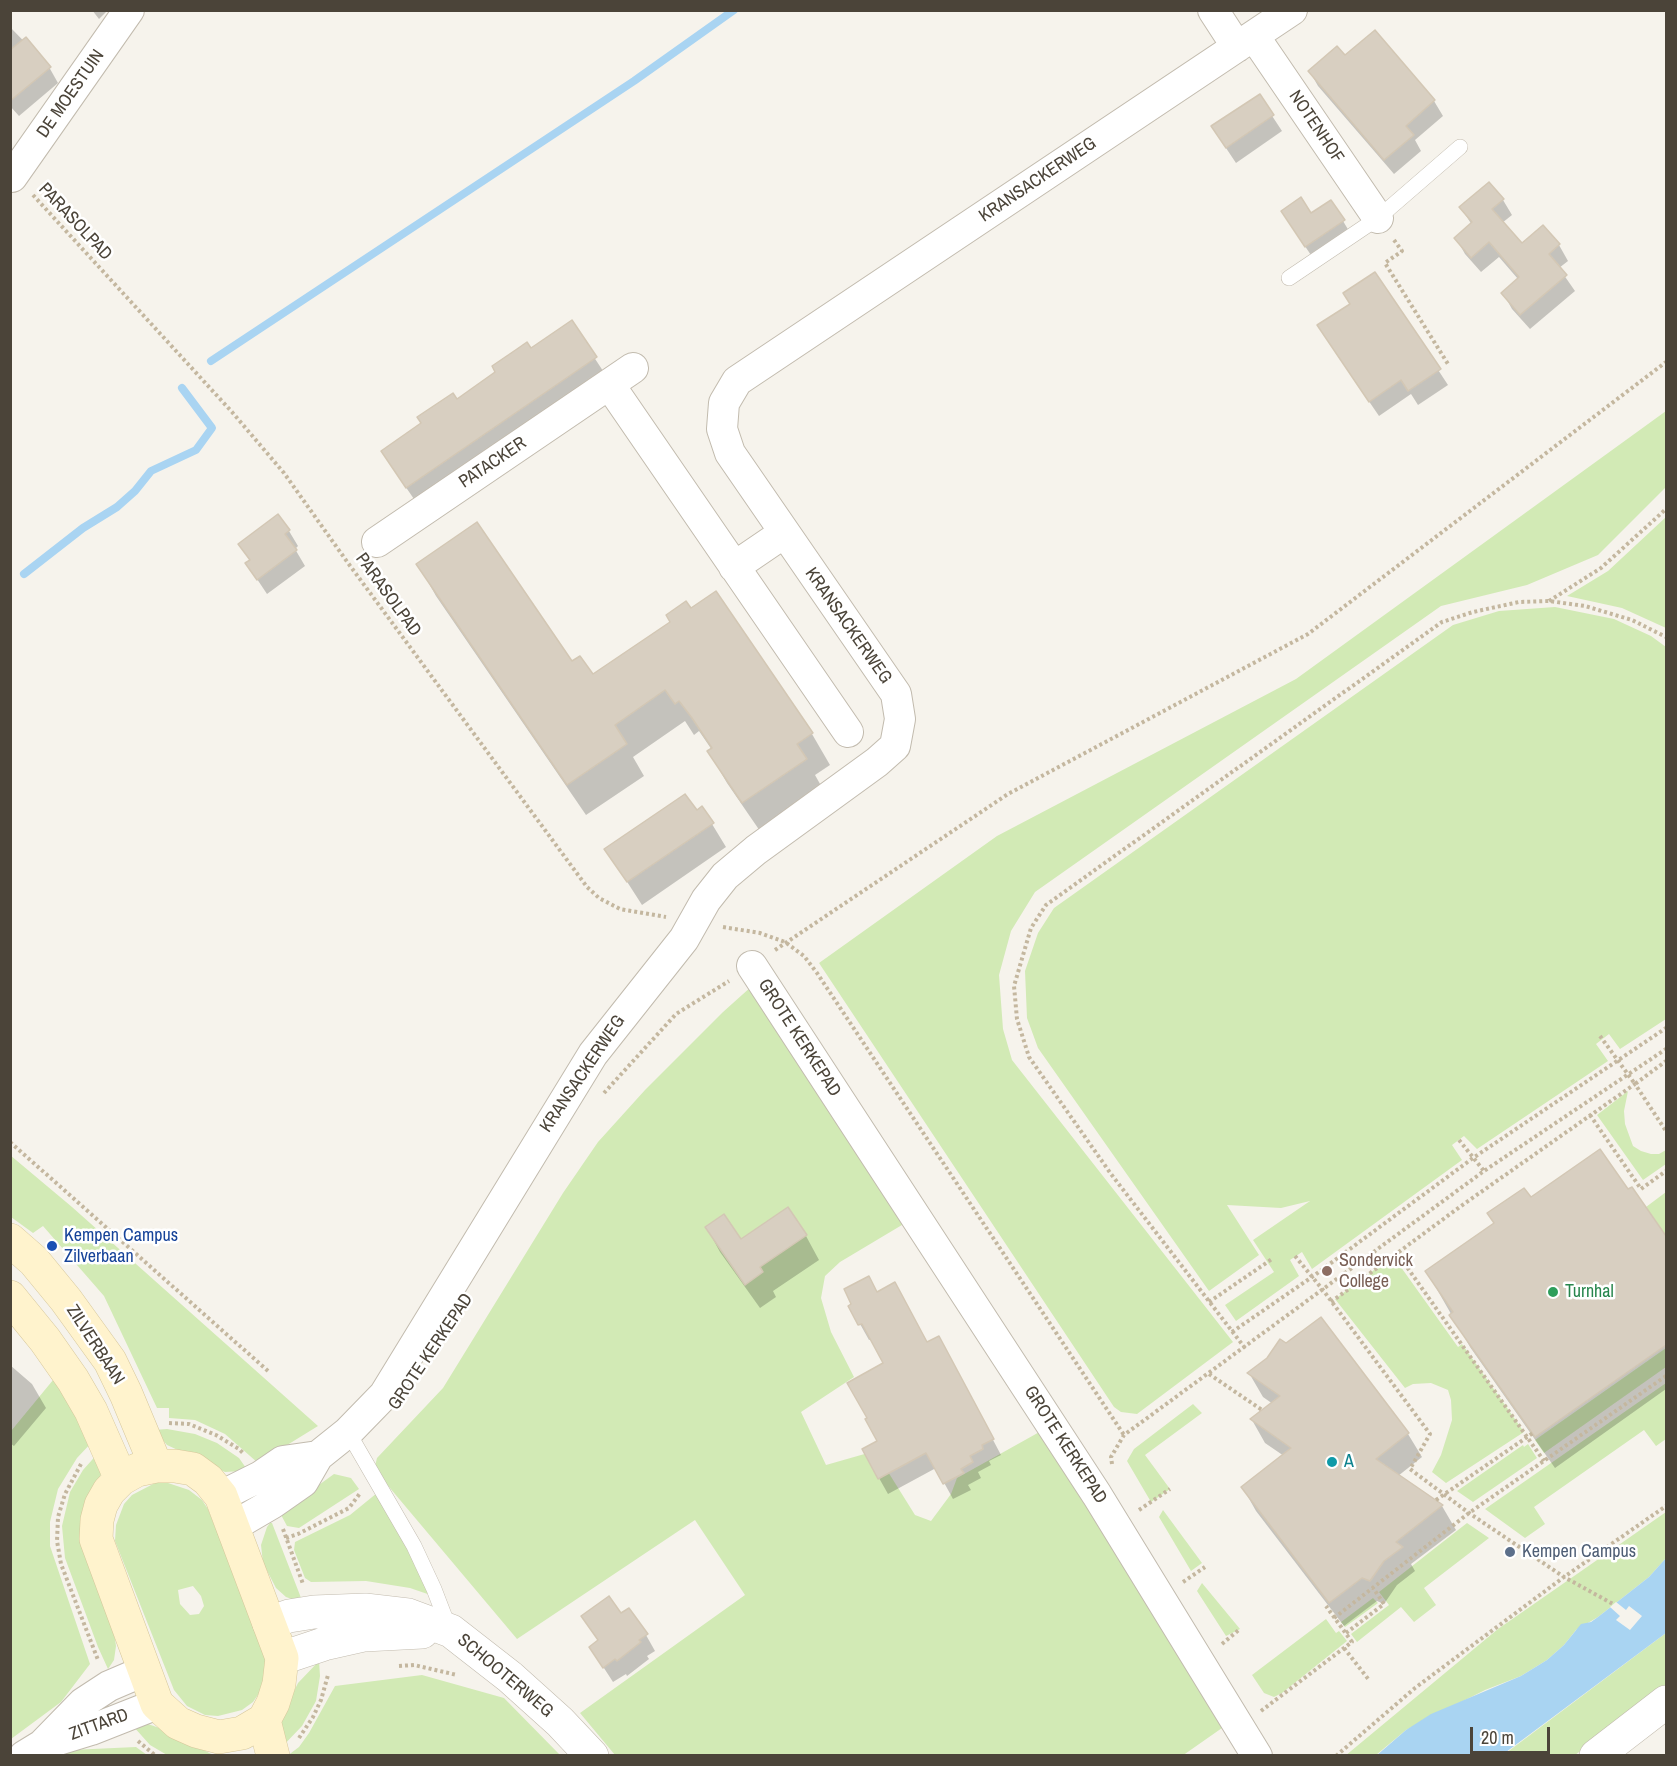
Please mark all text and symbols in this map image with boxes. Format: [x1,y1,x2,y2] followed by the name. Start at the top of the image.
[33,46,109,142] street label: DE MOESTUIN
[1284,87,1348,167] street label: NOTENHOF
[975,133,1101,227] street label: KRANSACKERWEG
[34,179,116,265] street label: PARASOLPAD
[455,433,531,493] street label: PATACKER
[350,549,426,641] street label: PARASOLPAD
[800,564,896,688] street label: KRANSACKERWEG
[753,975,845,1101] street label: GROTE KERKEPAD
[536,1011,630,1137] street label: KRANSACKERWEG
[64,1225,178,1268] place label: Kempen Campus Zilverbaan
[45,1239,59,1253] marker: Kempen Campus Zilverbaan
[1339,1250,1413,1292] place label: Sondervick College
[1320,1264,1334,1278] marker: Sondervick College
[1565,1281,1614,1303] place label: Turnhal
[1546,1285,1560,1299] marker: Turnhal
[384,1290,478,1414] street label: GROTE KERKEPAD
[61,1301,129,1389] street label: ZILVERBAAN
[1019,1382,1111,1508] street label: GROTE KERKEPAD
[1344,1451,1354,1473] place label: A
[1325,1455,1339,1469] marker: A
[1522,1541,1636,1563] place label: Kempen Campus
[1503,1545,1517,1559] marker: Kempen Campus
[453,1630,557,1722] street label: SCHOOTERWEG
[67,1704,131,1746] street label: ZITTARD
[1473,1715,1552,1753] scale bar
[1481,1725,1514,1750] text: 20 m

